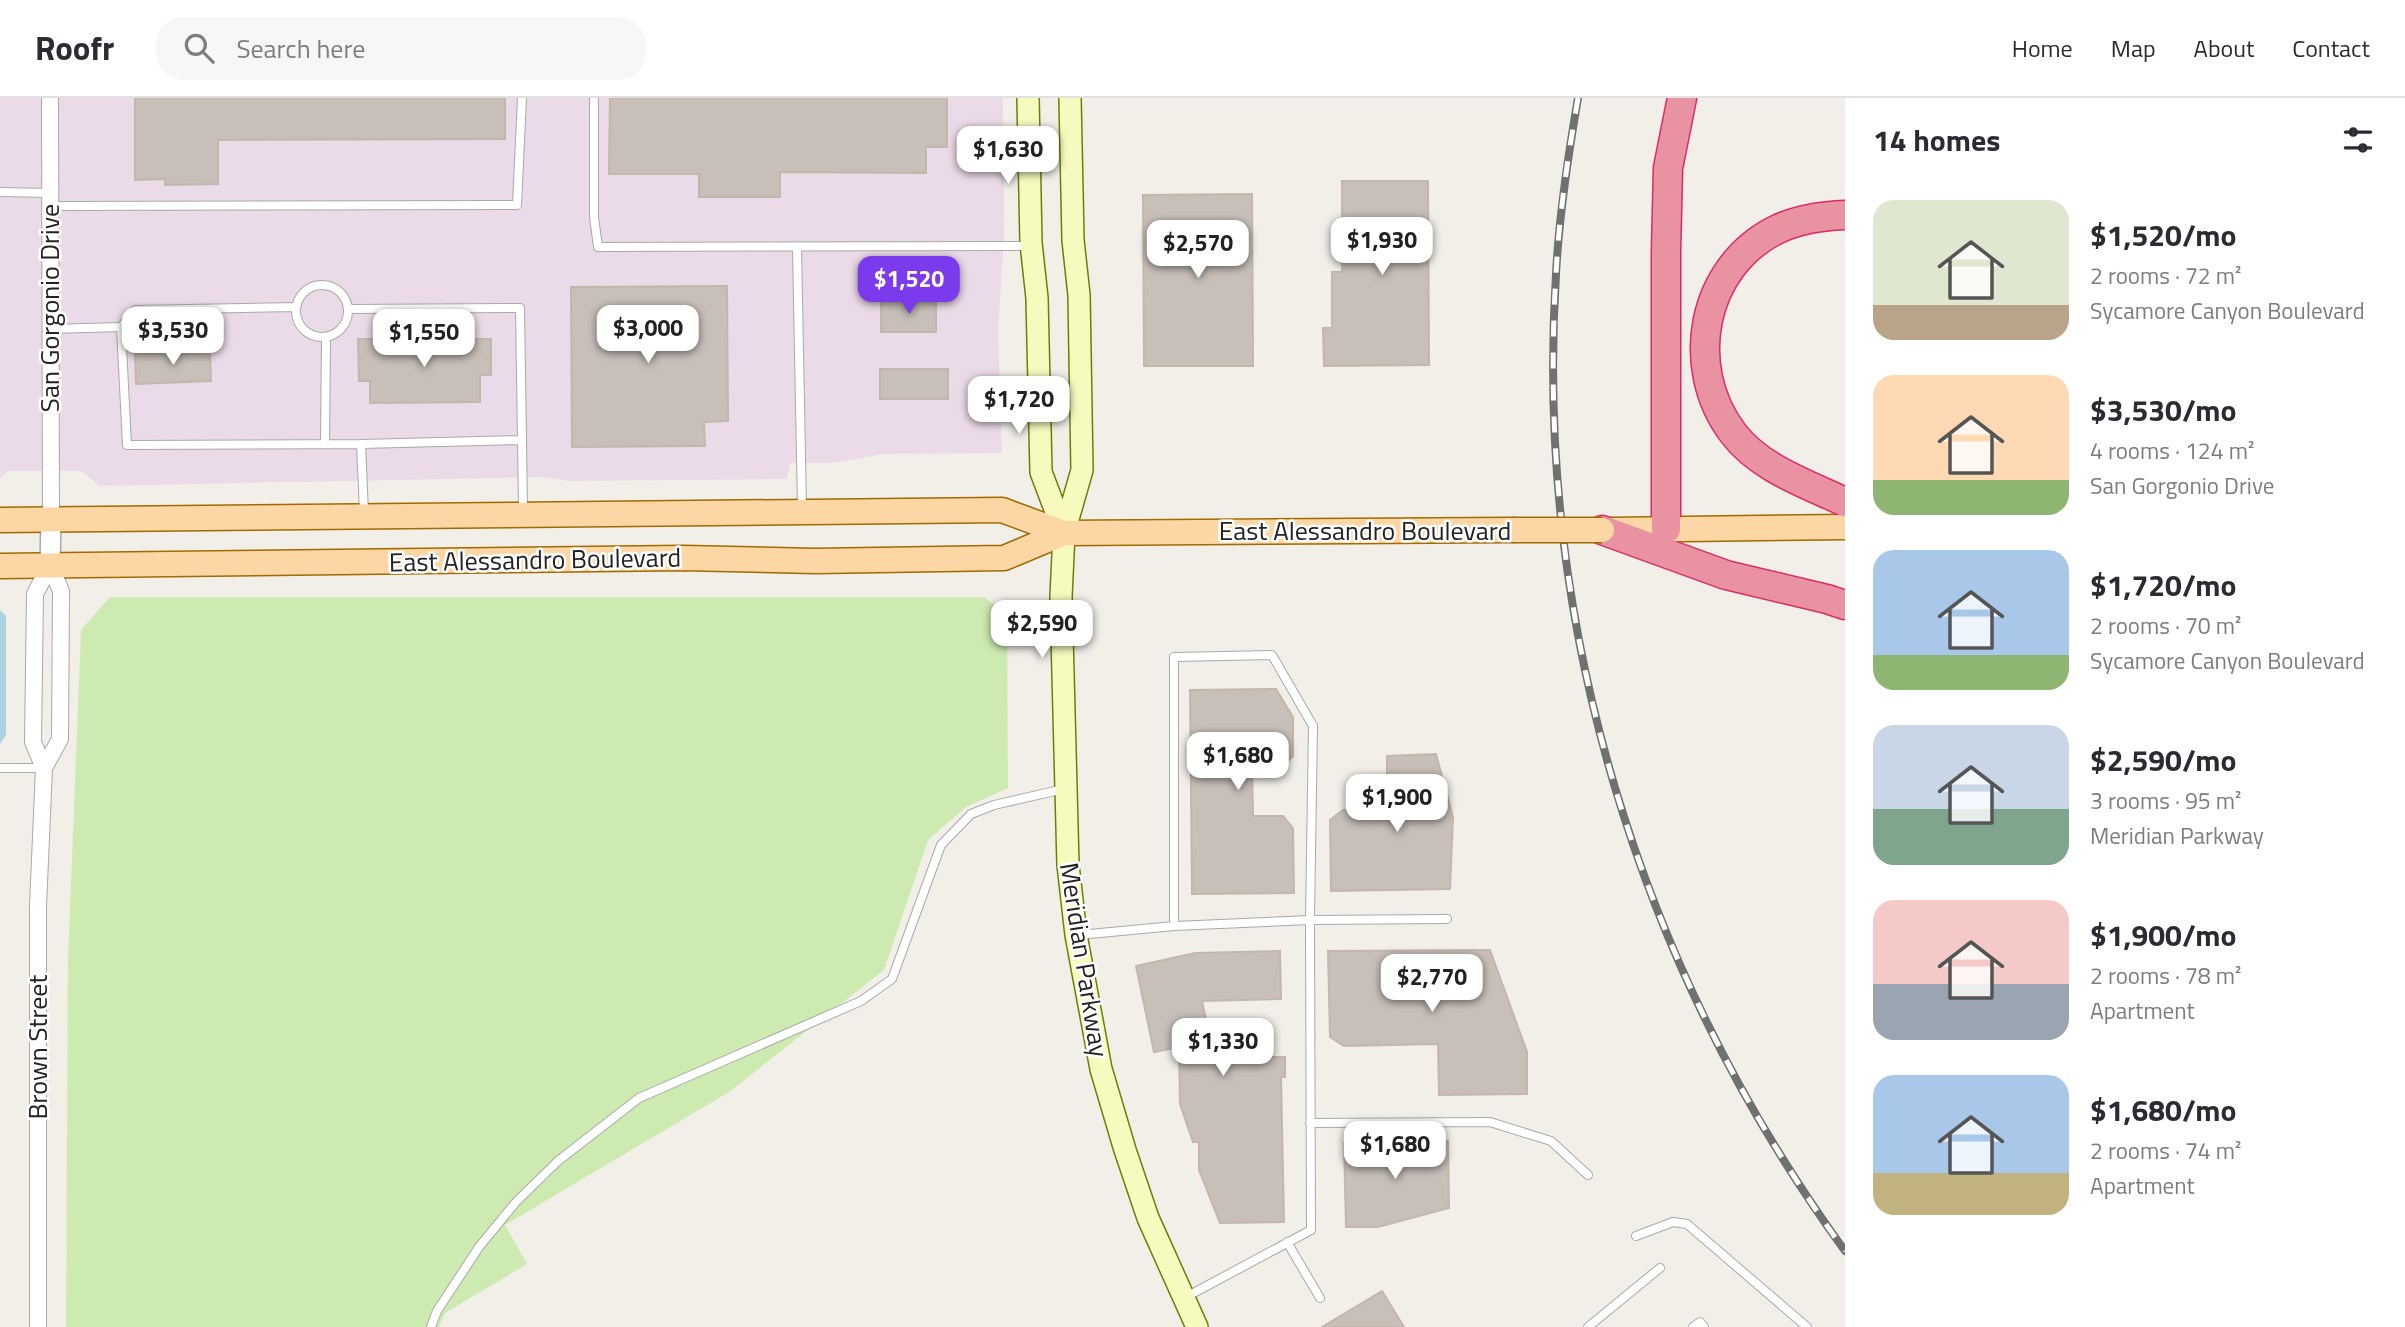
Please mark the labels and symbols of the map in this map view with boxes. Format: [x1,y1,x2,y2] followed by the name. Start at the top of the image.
[951,126,1065,186] pin: $1,630
[30,204,69,412] street label: San Gorgonio Drive
[1325,218,1439,277] pin: $1,930
[1141,220,1255,280] pin: $2,570
[852,256,966,316] pin: $1,520
[591,306,705,365] pin: $3,000
[116,308,230,367] pin: $3,530
[367,310,481,369] pin: $1,550
[962,376,1076,436] pin: $1,720
[1219,511,1511,550] street label: East Alessandro Boulevard
[389,537,681,582] street label: East Alessandro Boulevard
[985,601,1099,660] pin: $2,590
[1181,732,1295,792] pin: $1,680
[1340,774,1454,834] pin: $1,900
[1050,860,1119,1060] street label: Meridian Parkway
[1375,954,1489,1014] pin: $2,770
[18,975,57,1119] street label: Brown Street
[1166,1018,1280,1078] pin: $1,330
[1338,1122,1452,1181] pin: $1,680

